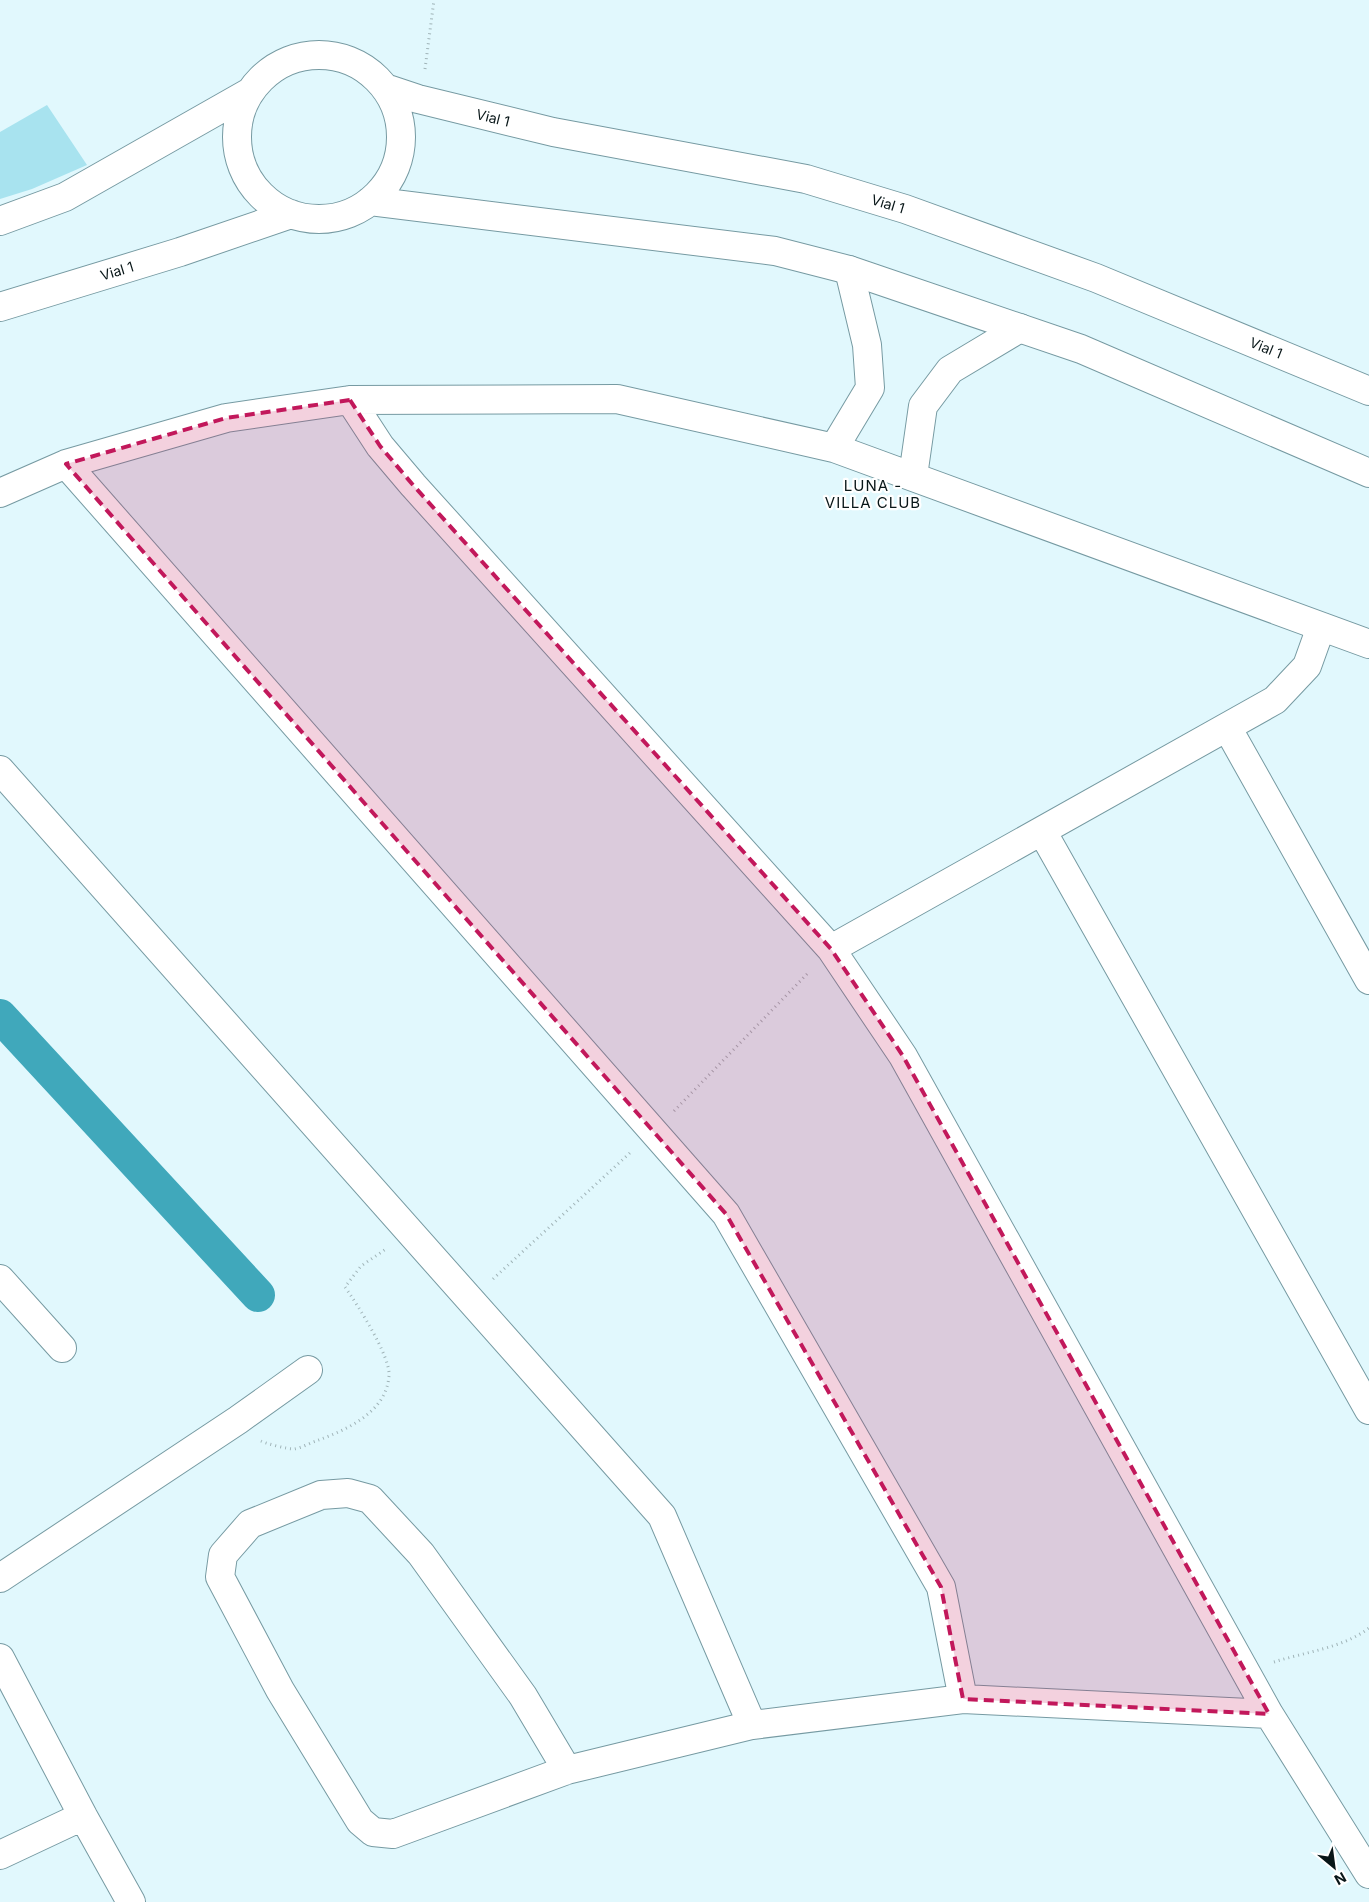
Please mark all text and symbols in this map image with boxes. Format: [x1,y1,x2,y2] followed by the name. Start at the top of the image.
[475,105,512,130] street label: Vial 1
[869,190,907,217] street label: Vial 1
[98,257,136,284] street label: Vial 1
[1247,333,1285,362] street label: Vial 1
[825,476,921,512] district label: LUNA - VILLA CLUB
[1309,1842,1359,1892] north arrow
[1332,1869,1349,1889] text: N

